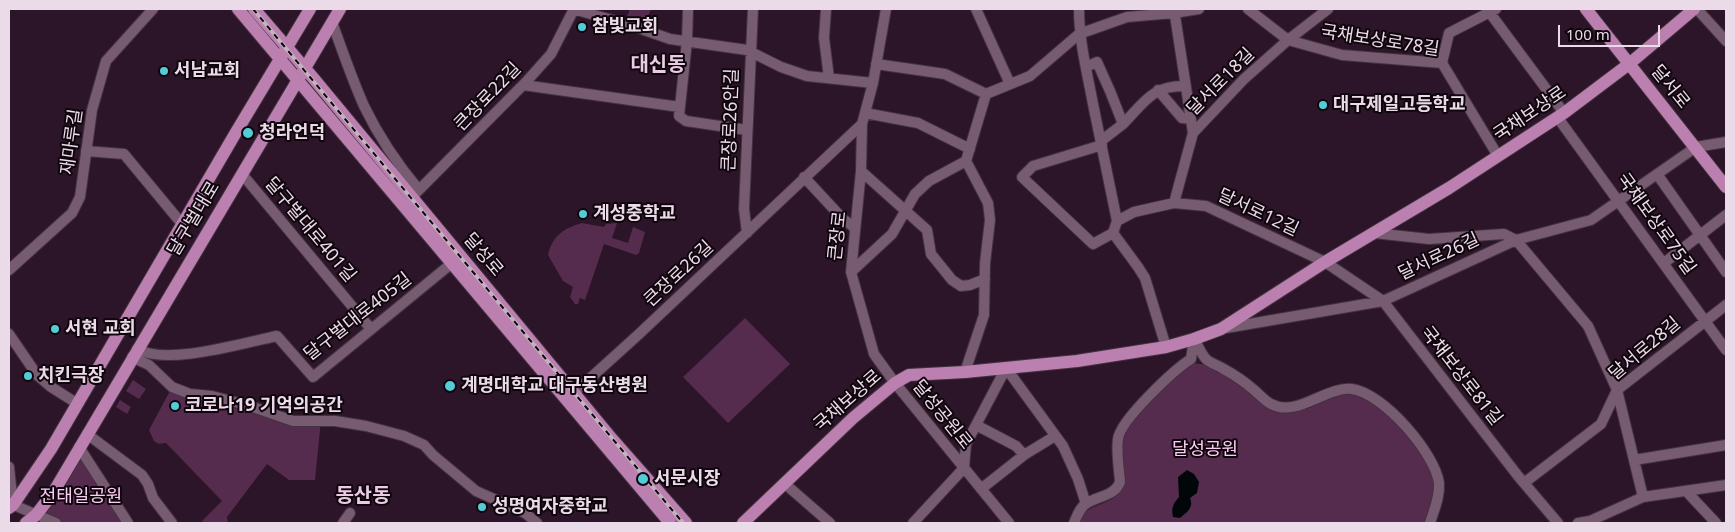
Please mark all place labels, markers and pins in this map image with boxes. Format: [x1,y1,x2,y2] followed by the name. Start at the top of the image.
[592,16,658,38] place label: 참빛교회
[576,21,588,33] marker: 참빛교회
[174,60,240,82] place label: 서남교회
[158,65,170,77] marker: 서남교회
[1333,94,1465,116] place label: 대구제일고등학교
[1317,99,1329,111] marker: 대구제일고등학교
[259,122,325,144] place label: 청라언덕
[241,126,255,140] marker: 청라언덕
[593,203,676,225] place label: 계성중학교
[577,208,589,220] marker: 계성중학교
[65,318,136,340] place label: 서현 교회
[49,323,61,335] marker: 서현 교회
[38,365,104,387] place label: 치킨극장
[22,370,34,382] marker: 치킨극장
[461,375,648,397] place label: 계명대학교 대구동산병원
[443,379,457,393] marker: 계명대학교 대구동산병원
[185,395,343,417] place label: 코로나19 기억의공간
[169,400,181,412] marker: 코로나19 기억의공간
[654,468,720,490] place label: 서문시장
[636,472,650,486] marker: 서문시장
[492,496,608,518] place label: 성명여자중학교
[476,501,488,513] marker: 성명여자중학교

